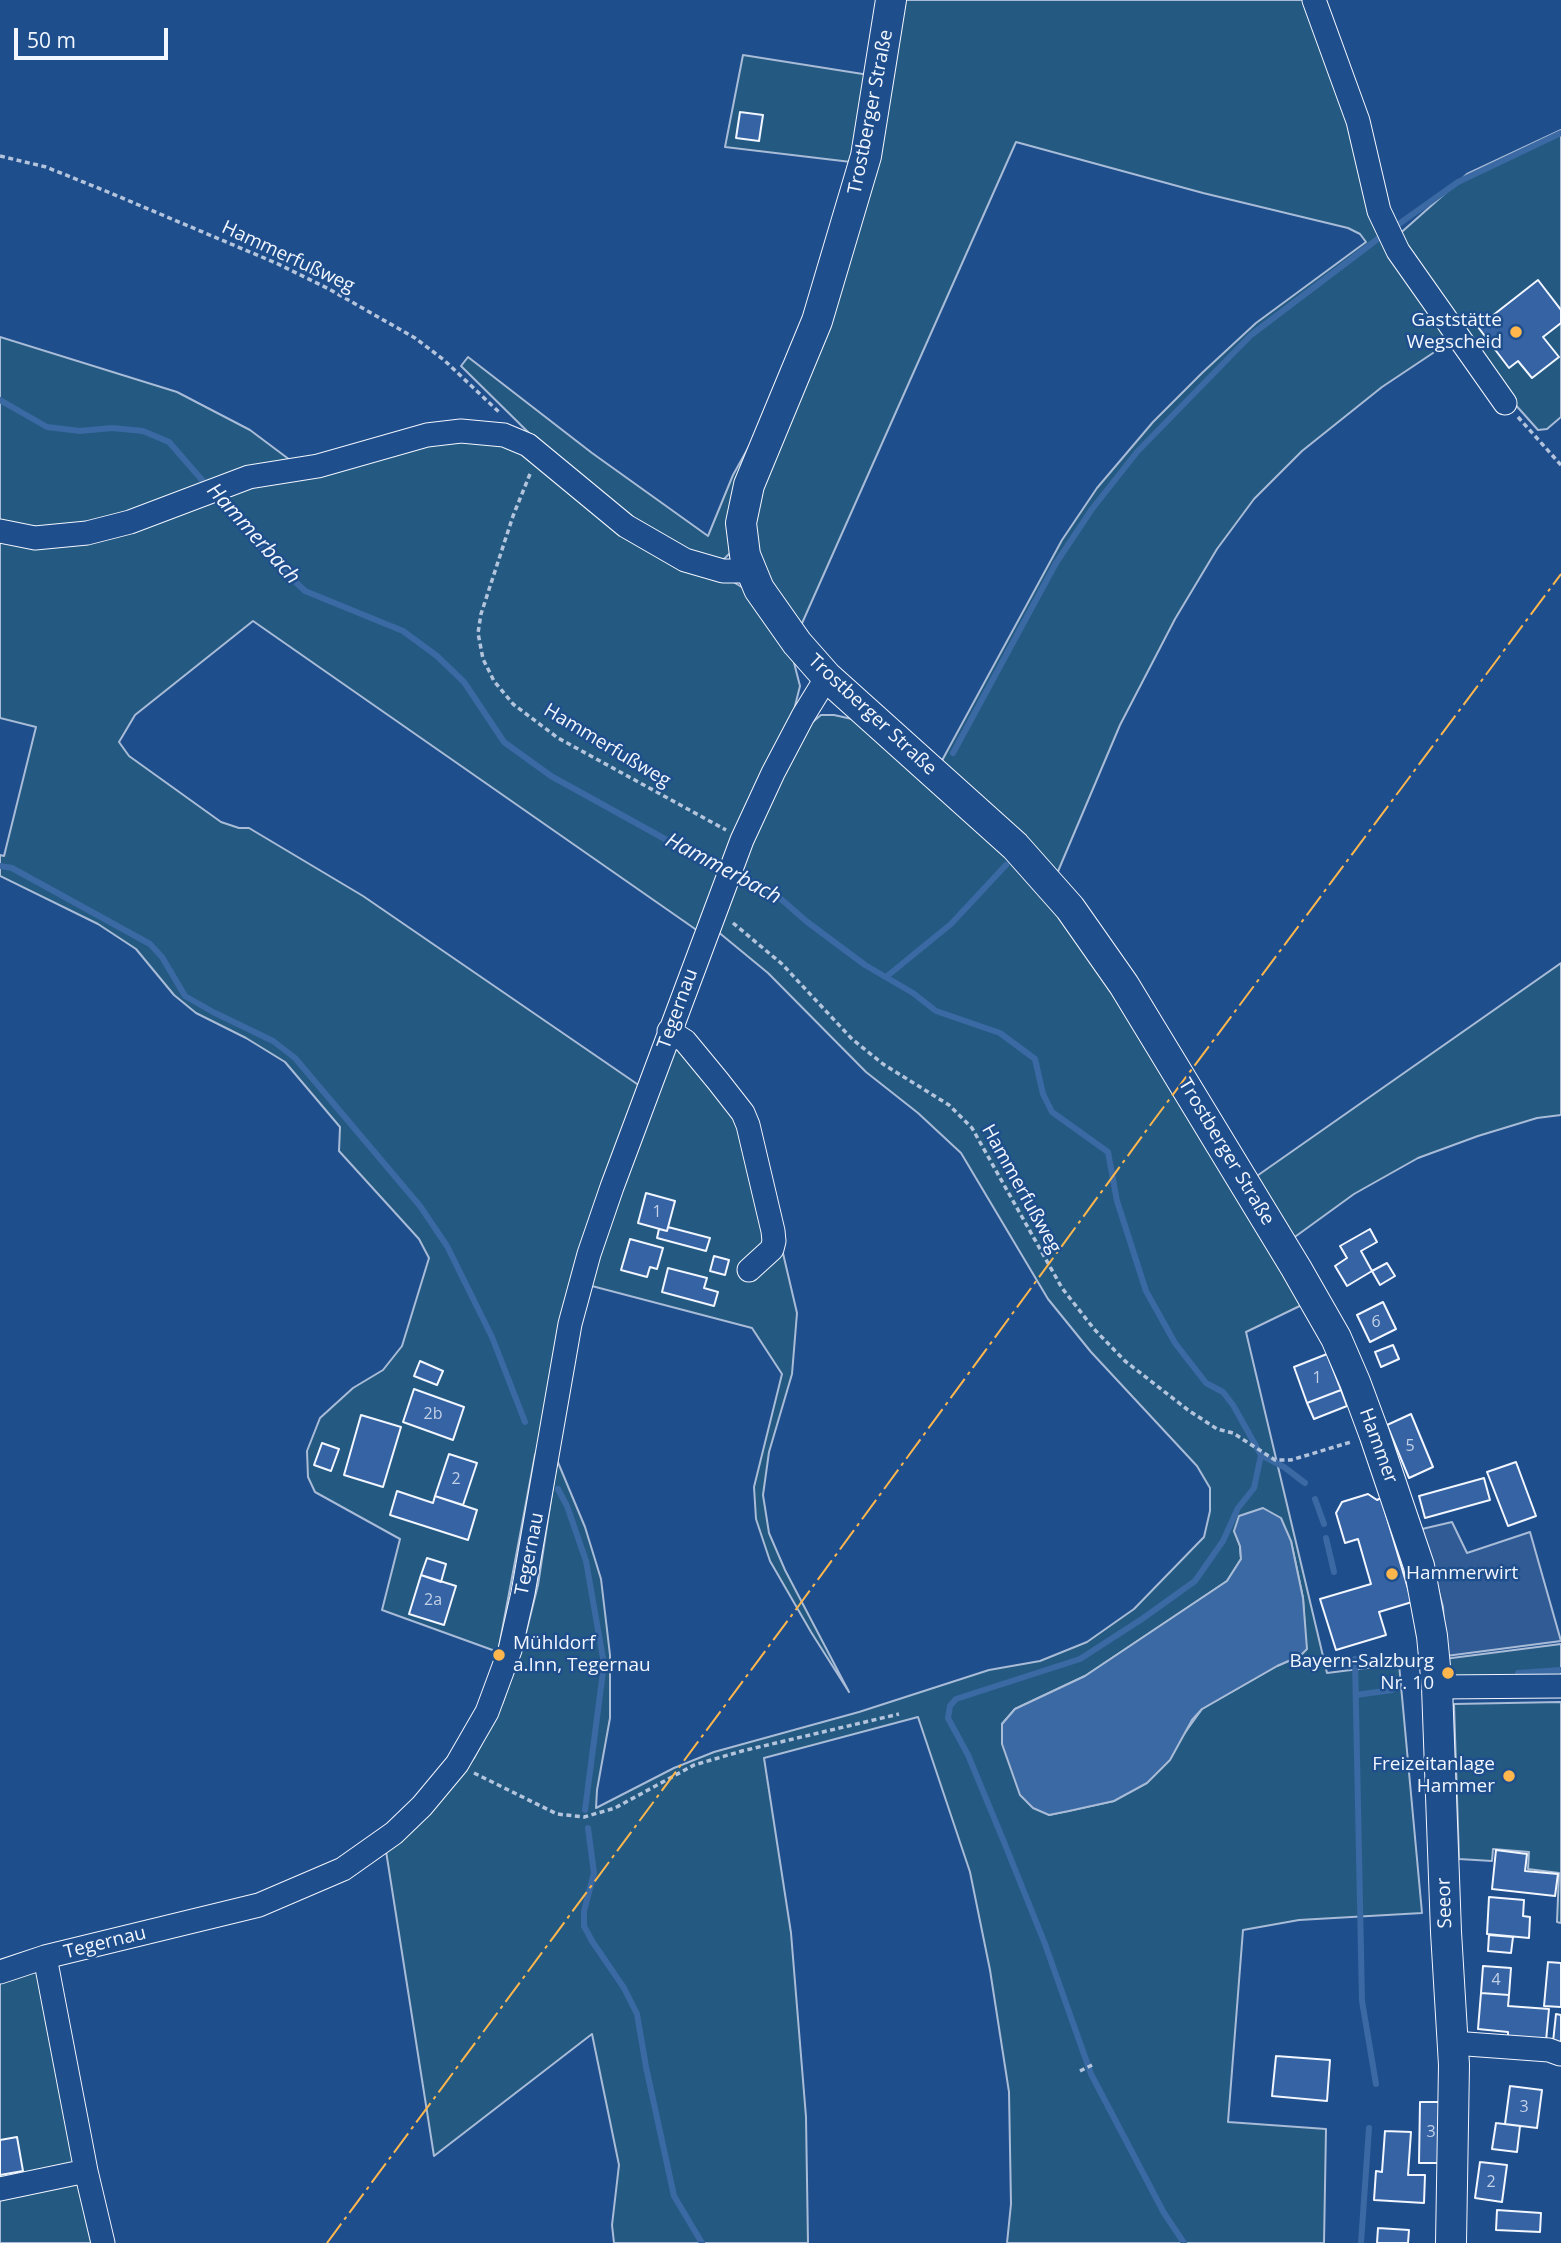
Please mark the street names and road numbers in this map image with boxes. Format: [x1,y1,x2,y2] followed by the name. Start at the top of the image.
[844,28,898,196] street label: Trostberger Straße
[218,216,358,298] street label: Hammerfußweg
[803,650,941,780] street label: Trostberger Straße
[540,699,674,793] street label: Hammerfußweg
[653,966,703,1052] street label: Tegernau
[1173,1074,1279,1230] street label: Trostberger Straße
[976,1121,1066,1257] street label: Hammerfußweg
[1354,1405,1402,1487] street label: Hammer
[511,1511,549,1597] street label: Tegernau
[1433,1877,1457,1929] street label: Seeor
[62,1922,148,1964] street label: Tegernau

